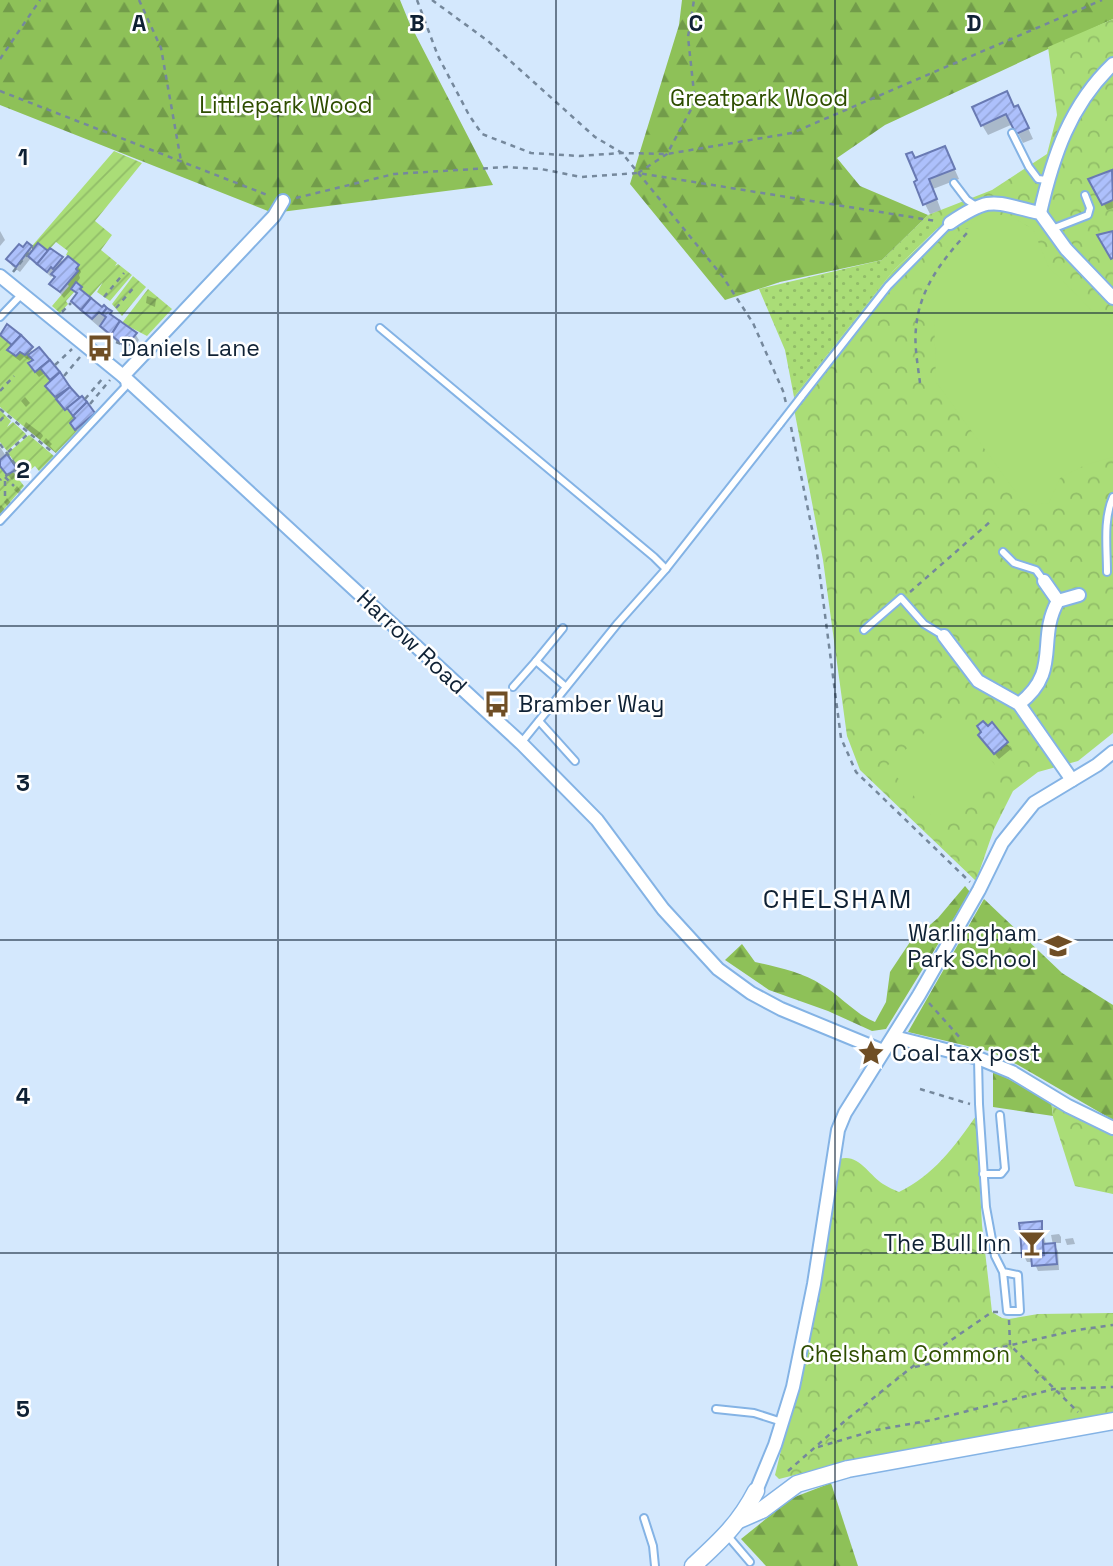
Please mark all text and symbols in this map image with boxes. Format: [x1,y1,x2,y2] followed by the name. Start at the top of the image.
[132,8,147,38] text: A
[409,8,425,38] text: B
[689,8,703,38] text: C
[966,8,982,38] text: D
[670,83,848,113] park label: Greatpark Wood
[199,90,373,120] park label: Littlepark Wood
[18,142,28,172] text: 1
[85,333,115,363] bus stop icon: Daniels Lane
[121,333,260,363] place label: Daniels Lane
[16,455,30,485] text: 2
[351,583,473,701] street label: Harrow Road
[482,689,512,719] bus stop icon: Bramber Way
[518,689,664,719] place label: Bramber Way
[16,768,30,798] text: 3
[763,882,913,916] district label: CHELSHAM
[907,918,1037,974] place label: Warlingham Park School
[1043,931,1073,961] school or university icon: Warlingham Park School
[856,1038,886,1068] place icon: Coal tax post
[892,1038,1041,1068] place label: Coal tax post
[16,1081,31,1111] text: 4
[884,1228,1011,1258] place label: The Bull Inn
[1017,1228,1047,1258] bar icon: The Bull Inn
[800,1339,1010,1369] park label: Chelsham Common
[16,1394,30,1424] text: 5

